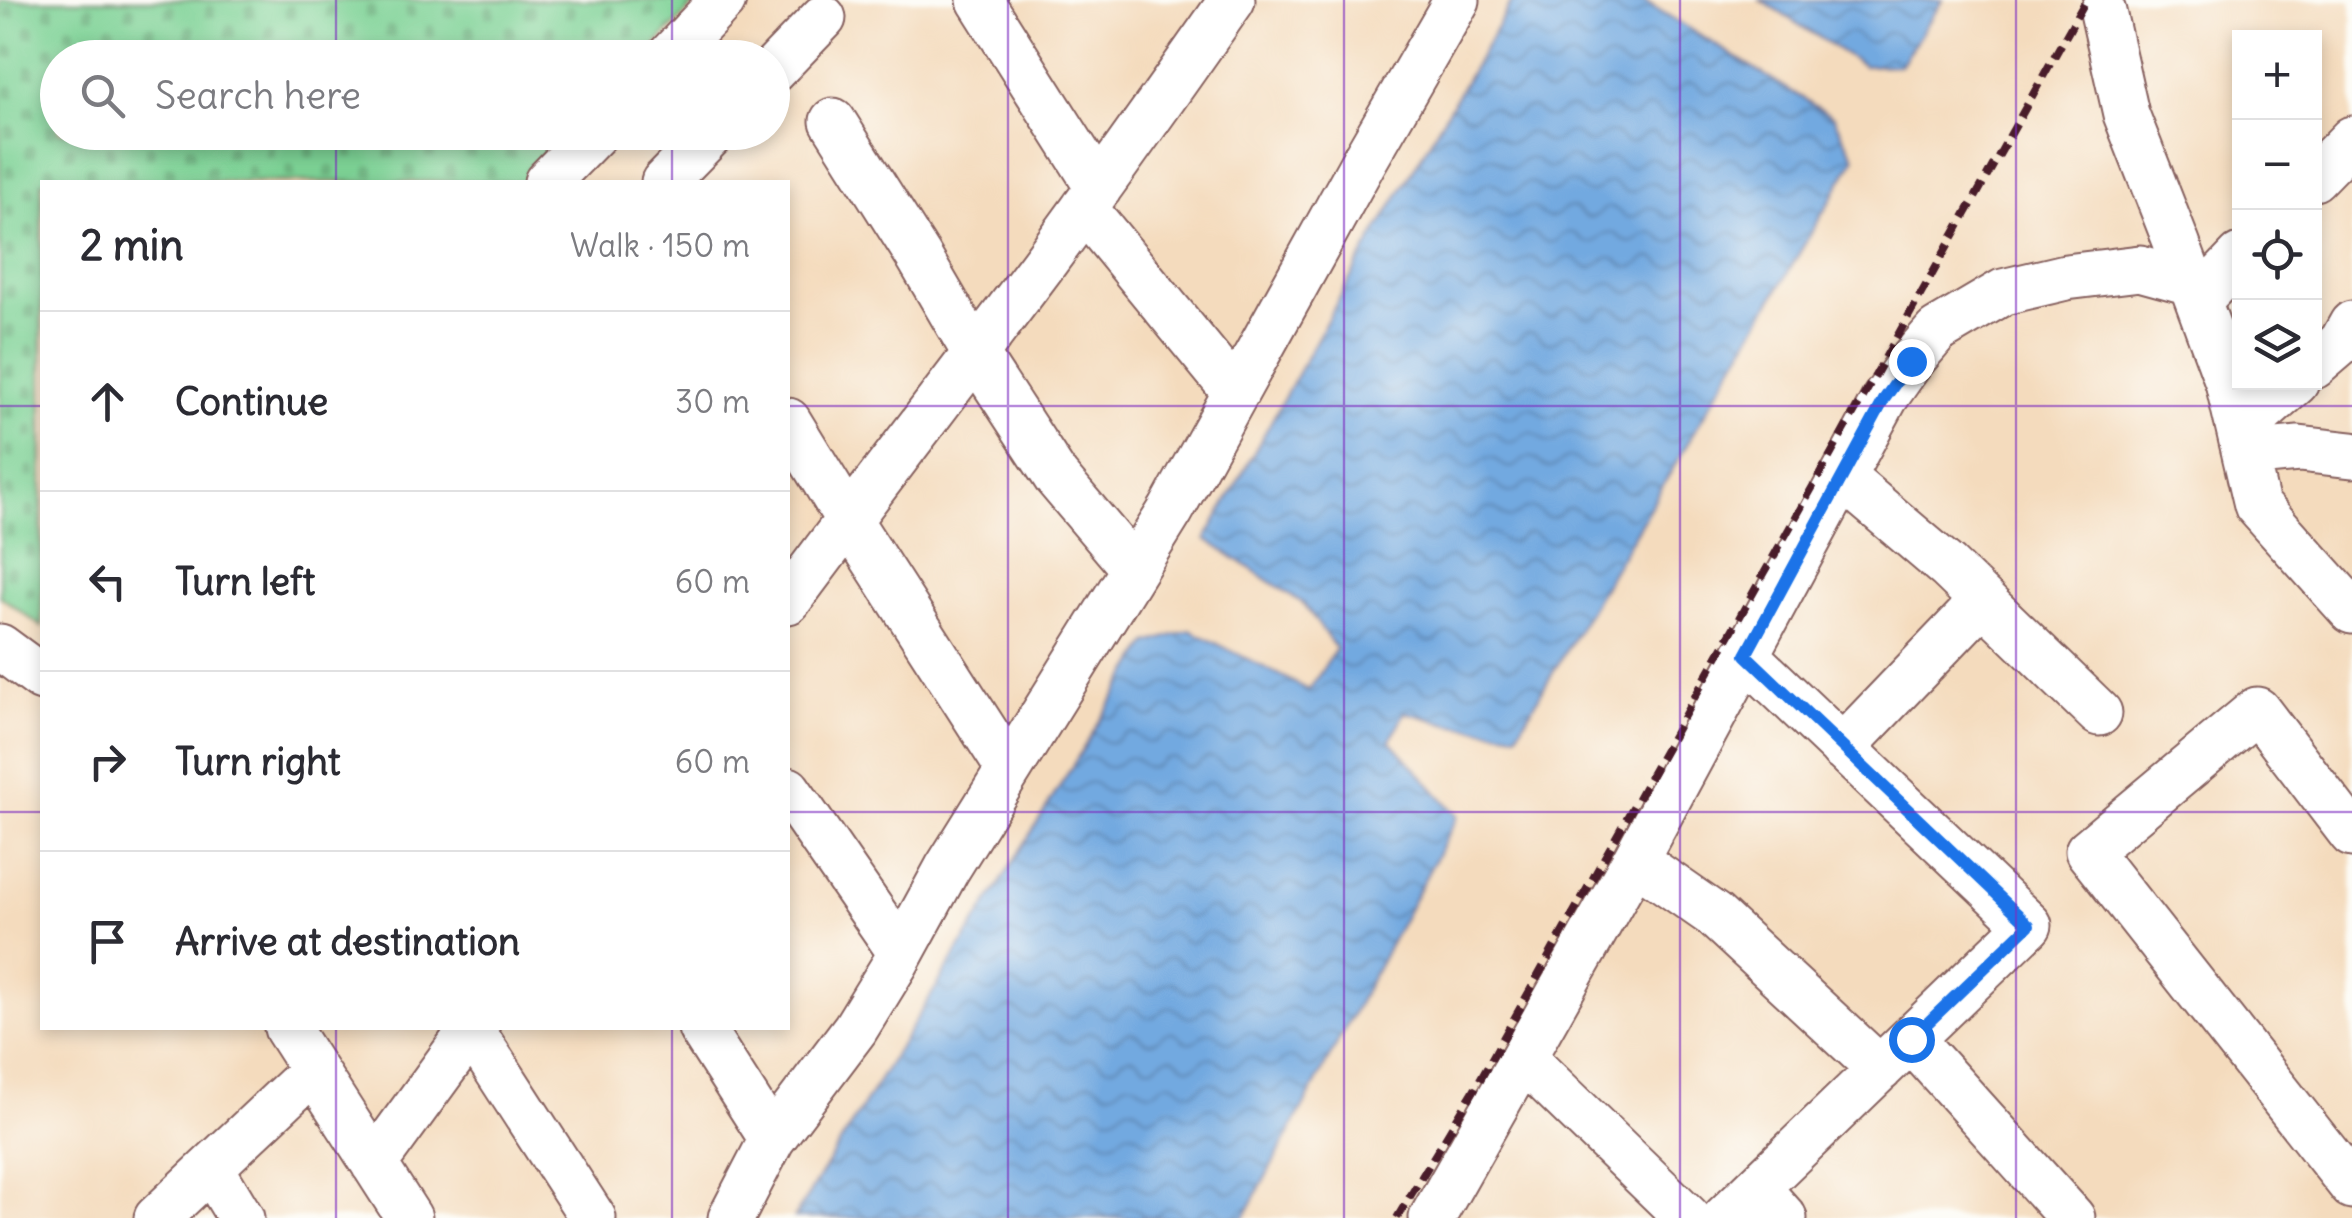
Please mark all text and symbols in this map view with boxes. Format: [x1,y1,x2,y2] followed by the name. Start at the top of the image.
[2232,30,2322,390] map controls
[2232,30,2322,120] button: +
[40,40,790,150] search box
[75,68,130,123] icon: search
[155,72,361,119] text: Search here
[2232,120,2322,210] button: −
[2232,210,2322,300] button: locate
[80,219,184,271] text: 2 min
[570,225,750,266] text: Walk · 150 m
[2232,300,2322,390] button: layers
[1889,339,1935,385] route end
[80,374,135,429] icon: ahead
[175,378,328,425] text: Continue
[675,381,750,422] text: 30 m
[80,554,135,609] icon: left
[175,558,315,605] text: Turn left
[675,561,750,602] text: 60 m
[80,734,135,789] icon: right
[175,738,341,785] text: Turn right
[675,741,750,782] text: 60 m
[80,914,135,969] icon: arrive
[175,918,520,965] text: Arrive at destination
[1889,1017,1935,1063] route start

